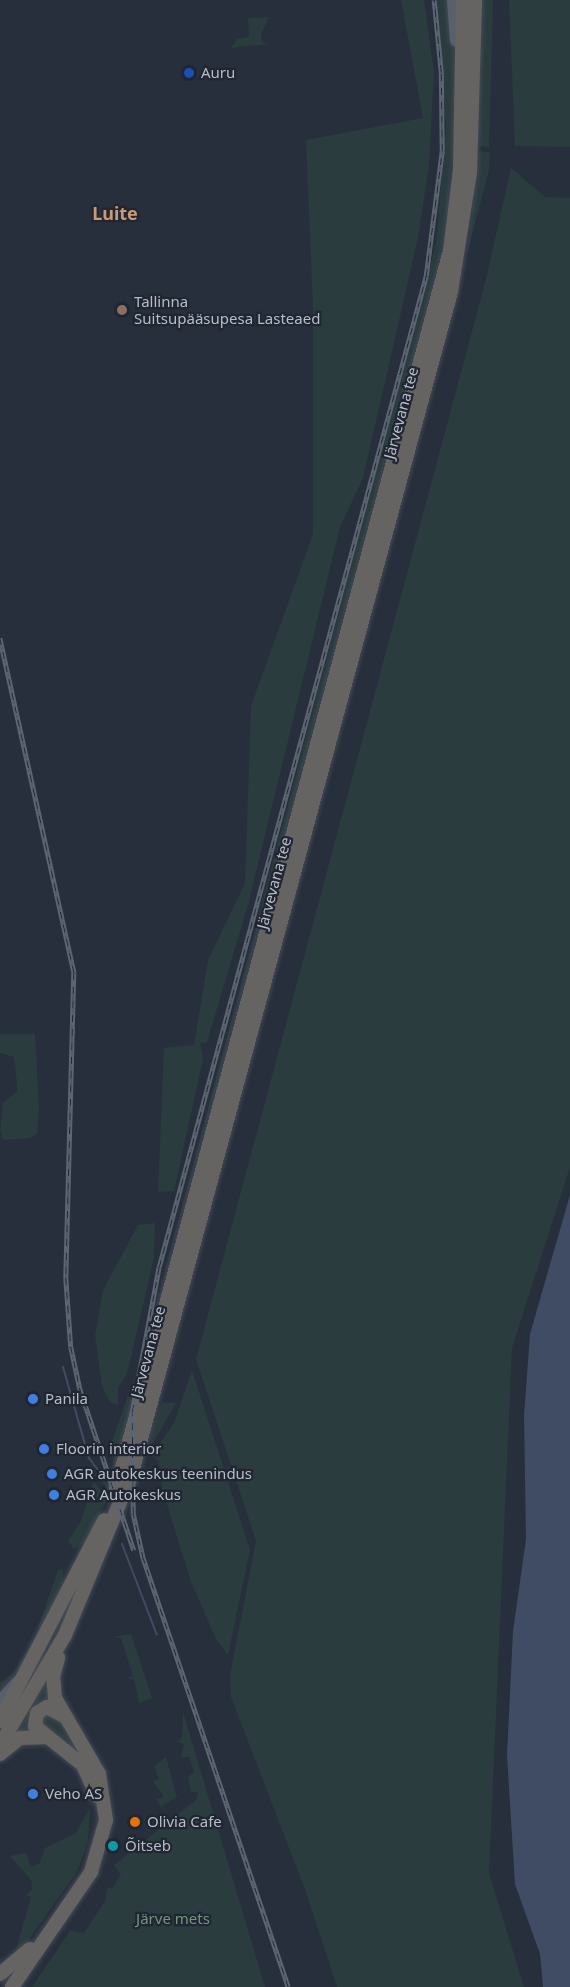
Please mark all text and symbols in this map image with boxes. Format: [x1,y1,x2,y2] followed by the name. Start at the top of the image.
[201,64,235,82] place label: Auru
[182,66,196,80] marker: Auru
[92,202,138,224] district label: Luite
[134,292,320,327] place label: Tallinna Suitsupääsupesa Lasteaed
[115,303,129,317] marker: Tallinna Suitsupääsupesa Lasteaed
[380,365,422,461] street label: Järvevana tee
[253,835,295,931] street label: Järvevana tee
[127,1304,169,1400] street label: Järvevana tee
[45,1390,88,1408] place label: Panila
[26,1392,40,1406] marker: Panila
[56,1440,161,1458] place label: Floorin interior
[37,1442,51,1456] marker: Floorin interior
[64,1465,252,1483] place label: AGR autokeskus teenindus
[45,1467,59,1481] marker: AGR autokeskus teenindus
[66,1486,181,1504] place label: AGR Autokeskus
[47,1488,61,1502] marker: AGR Autokeskus
[45,1785,102,1803] place label: Veho AS
[26,1787,40,1801] marker: Veho AS
[147,1813,222,1831] place label: Olivia Cafe
[128,1815,142,1829] marker: Olivia Cafe
[125,1837,171,1855] place label: Õitseb
[106,1839,120,1853] marker: Õitseb
[136,1910,210,1928] park label: Järve mets

